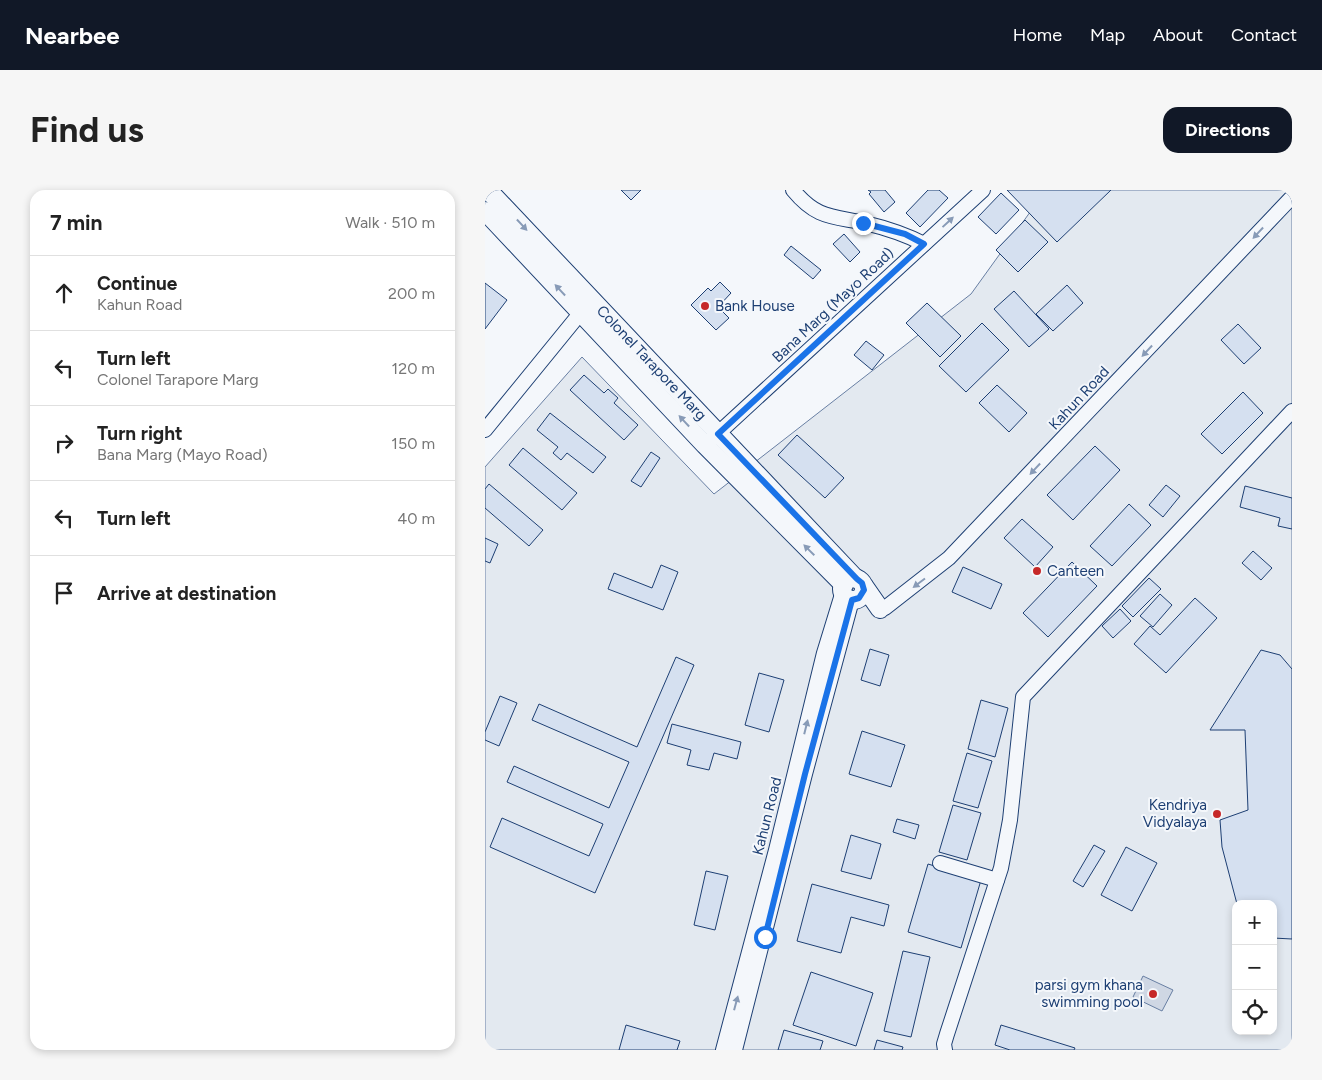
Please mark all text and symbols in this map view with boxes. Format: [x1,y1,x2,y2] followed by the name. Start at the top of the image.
[25,21,120,50] text: Nearbee
[1013,24,1062,46] text: Home
[1090,24,1125,46] text: Map
[1153,24,1203,46] text: About
[1231,24,1297,46] text: Contact
[1163,107,1292,153] button: Directions
[30,109,144,151] text: Find us
[50,210,102,235] text: 7 min
[852,212,875,235] route end
[345,213,435,232] text: Walk · 510 m
[941,217,954,228] one-way arrow
[516,219,528,231] one-way arrow
[1252,226,1264,238] one-way arrow
[768,244,898,366] street label: Bana Marg (Mayo Road)
[97,272,177,295] text: Continue
[50,279,78,307] icon: ahead
[388,284,435,303] text: 200 m
[554,285,566,297] one-way arrow
[97,295,182,314] text: Kahun Road
[715,297,795,315] place label: Bank House
[699,300,711,312] marker: Bank House
[593,302,710,424] street label: Colonel Tarapore Marg
[1141,344,1153,356] one-way arrow
[97,347,171,370] text: Turn left
[50,354,78,382] icon: left
[392,359,435,378] text: 120 m
[1045,363,1113,433] street label: Kahun Road
[97,370,259,389] text: Colonel Tarapore Marg
[678,416,690,428] one-way arrow
[97,422,183,445] text: Turn right
[50,429,78,457] icon: right
[391,434,435,453] text: 150 m
[97,445,268,464] text: Bana Marg (Mayo Road)
[1029,462,1041,474] one-way arrow
[50,504,78,532] icon: left
[97,507,171,530] text: Turn left
[397,509,435,528] text: 40 m
[803,544,815,556] one-way arrow
[1047,562,1104,580] place label: Canteen
[1031,565,1043,577] marker: Canteen
[913,577,926,588] one-way arrow
[50,579,78,607] icon: arrive
[97,582,276,605] text: Arrive at destination
[802,719,810,734] one-way arrow
[749,775,785,857] street label: Kahun Road
[1143,796,1207,831] place label: Kendriya Vidyalaya
[1211,808,1223,820] marker: Kendriya Vidyalaya
[1232,900,1277,1035] map controls
[1232,900,1277,945] button: +
[754,926,777,949] route start
[1232,945,1277,990] button: −
[1035,976,1143,1011] place label: parsi gym khana swimming pool
[1147,988,1159,1000] marker: parsi gym khana swimming pool
[1232,990,1277,1035] button: locate
[732,995,740,1010] one-way arrow

